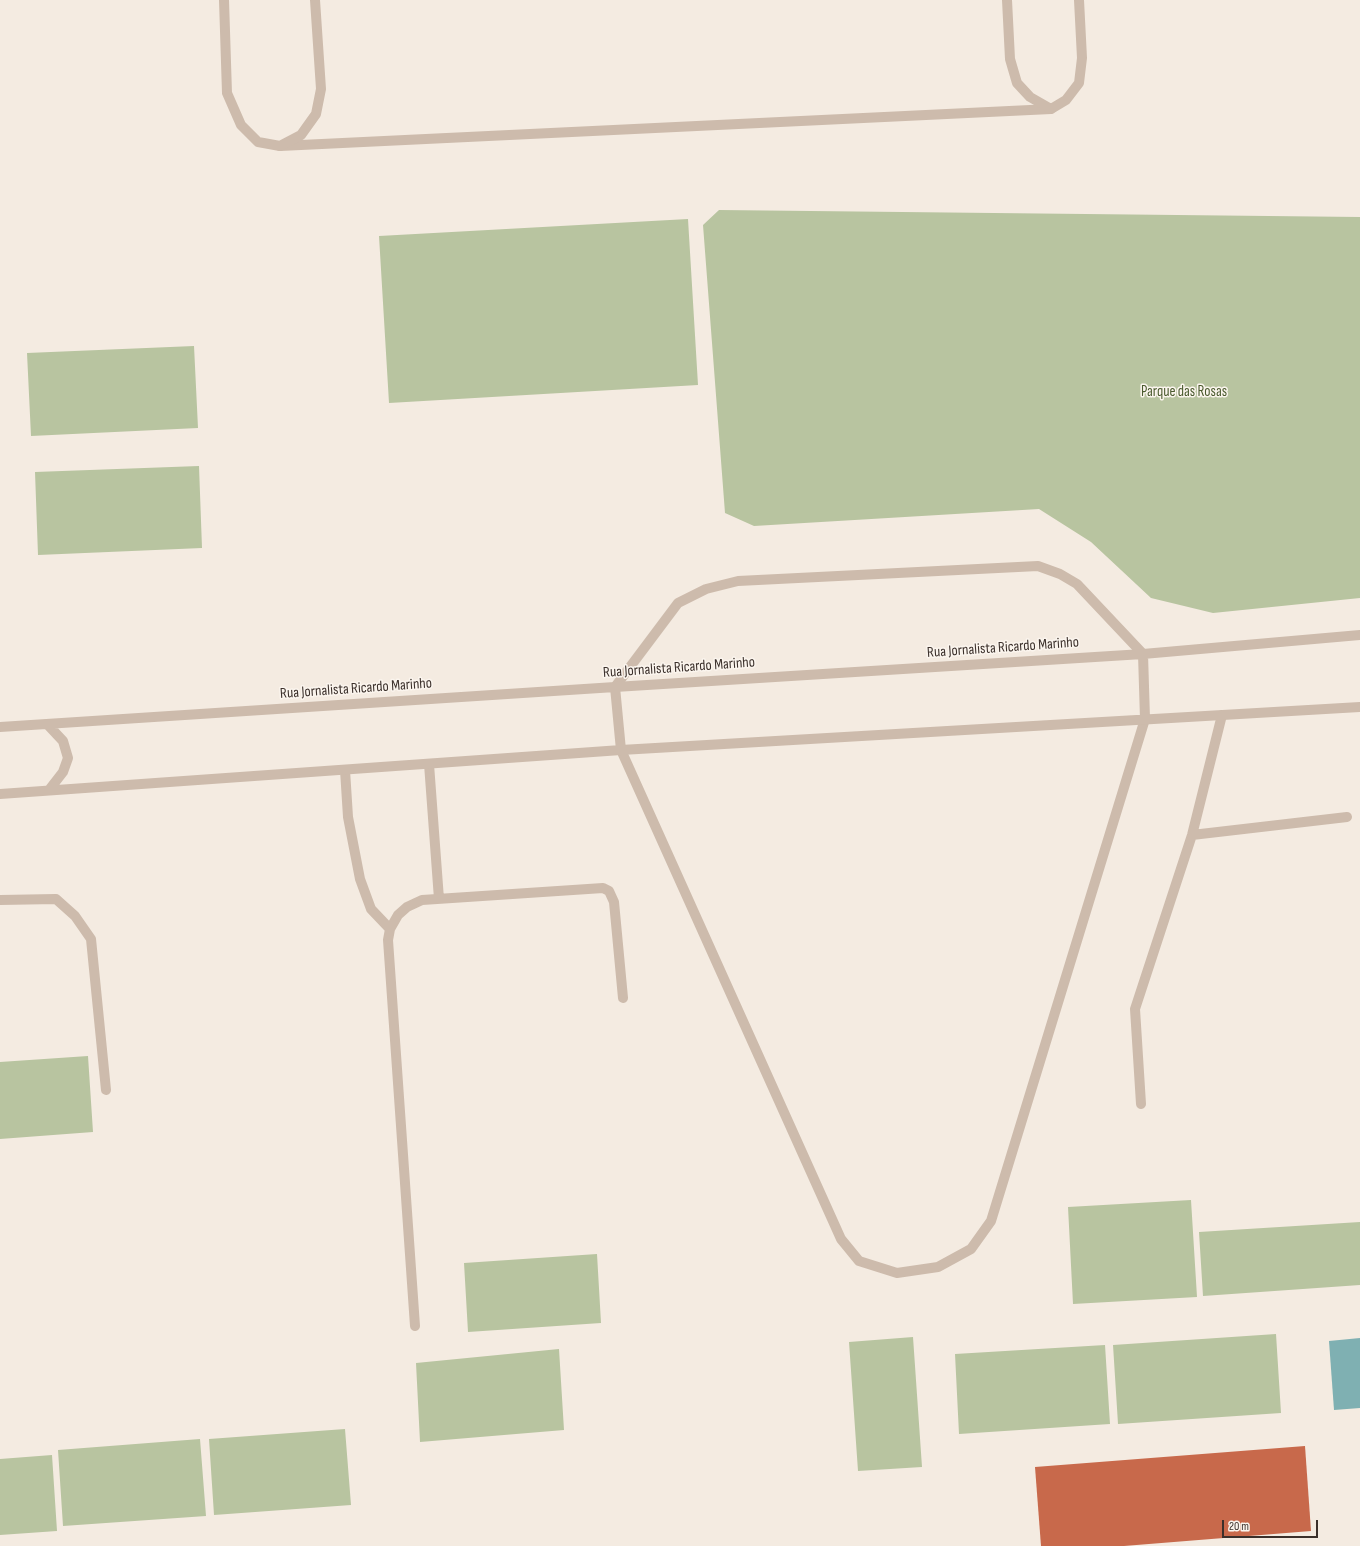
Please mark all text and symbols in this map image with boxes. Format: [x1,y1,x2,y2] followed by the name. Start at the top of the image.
[1141,383,1227,401] park label: Parque das Rosas
[926,634,1080,662] street label: Rua Jornalista Ricardo Marinho
[602,654,756,682] street label: Rua Jornalista Ricardo Marinho
[279,675,433,703] street label: Rua Jornalista Ricardo Marinho
[1224,1512,1320,1538] scale bar
[1229,1519,1249,1534] text: 20 m

